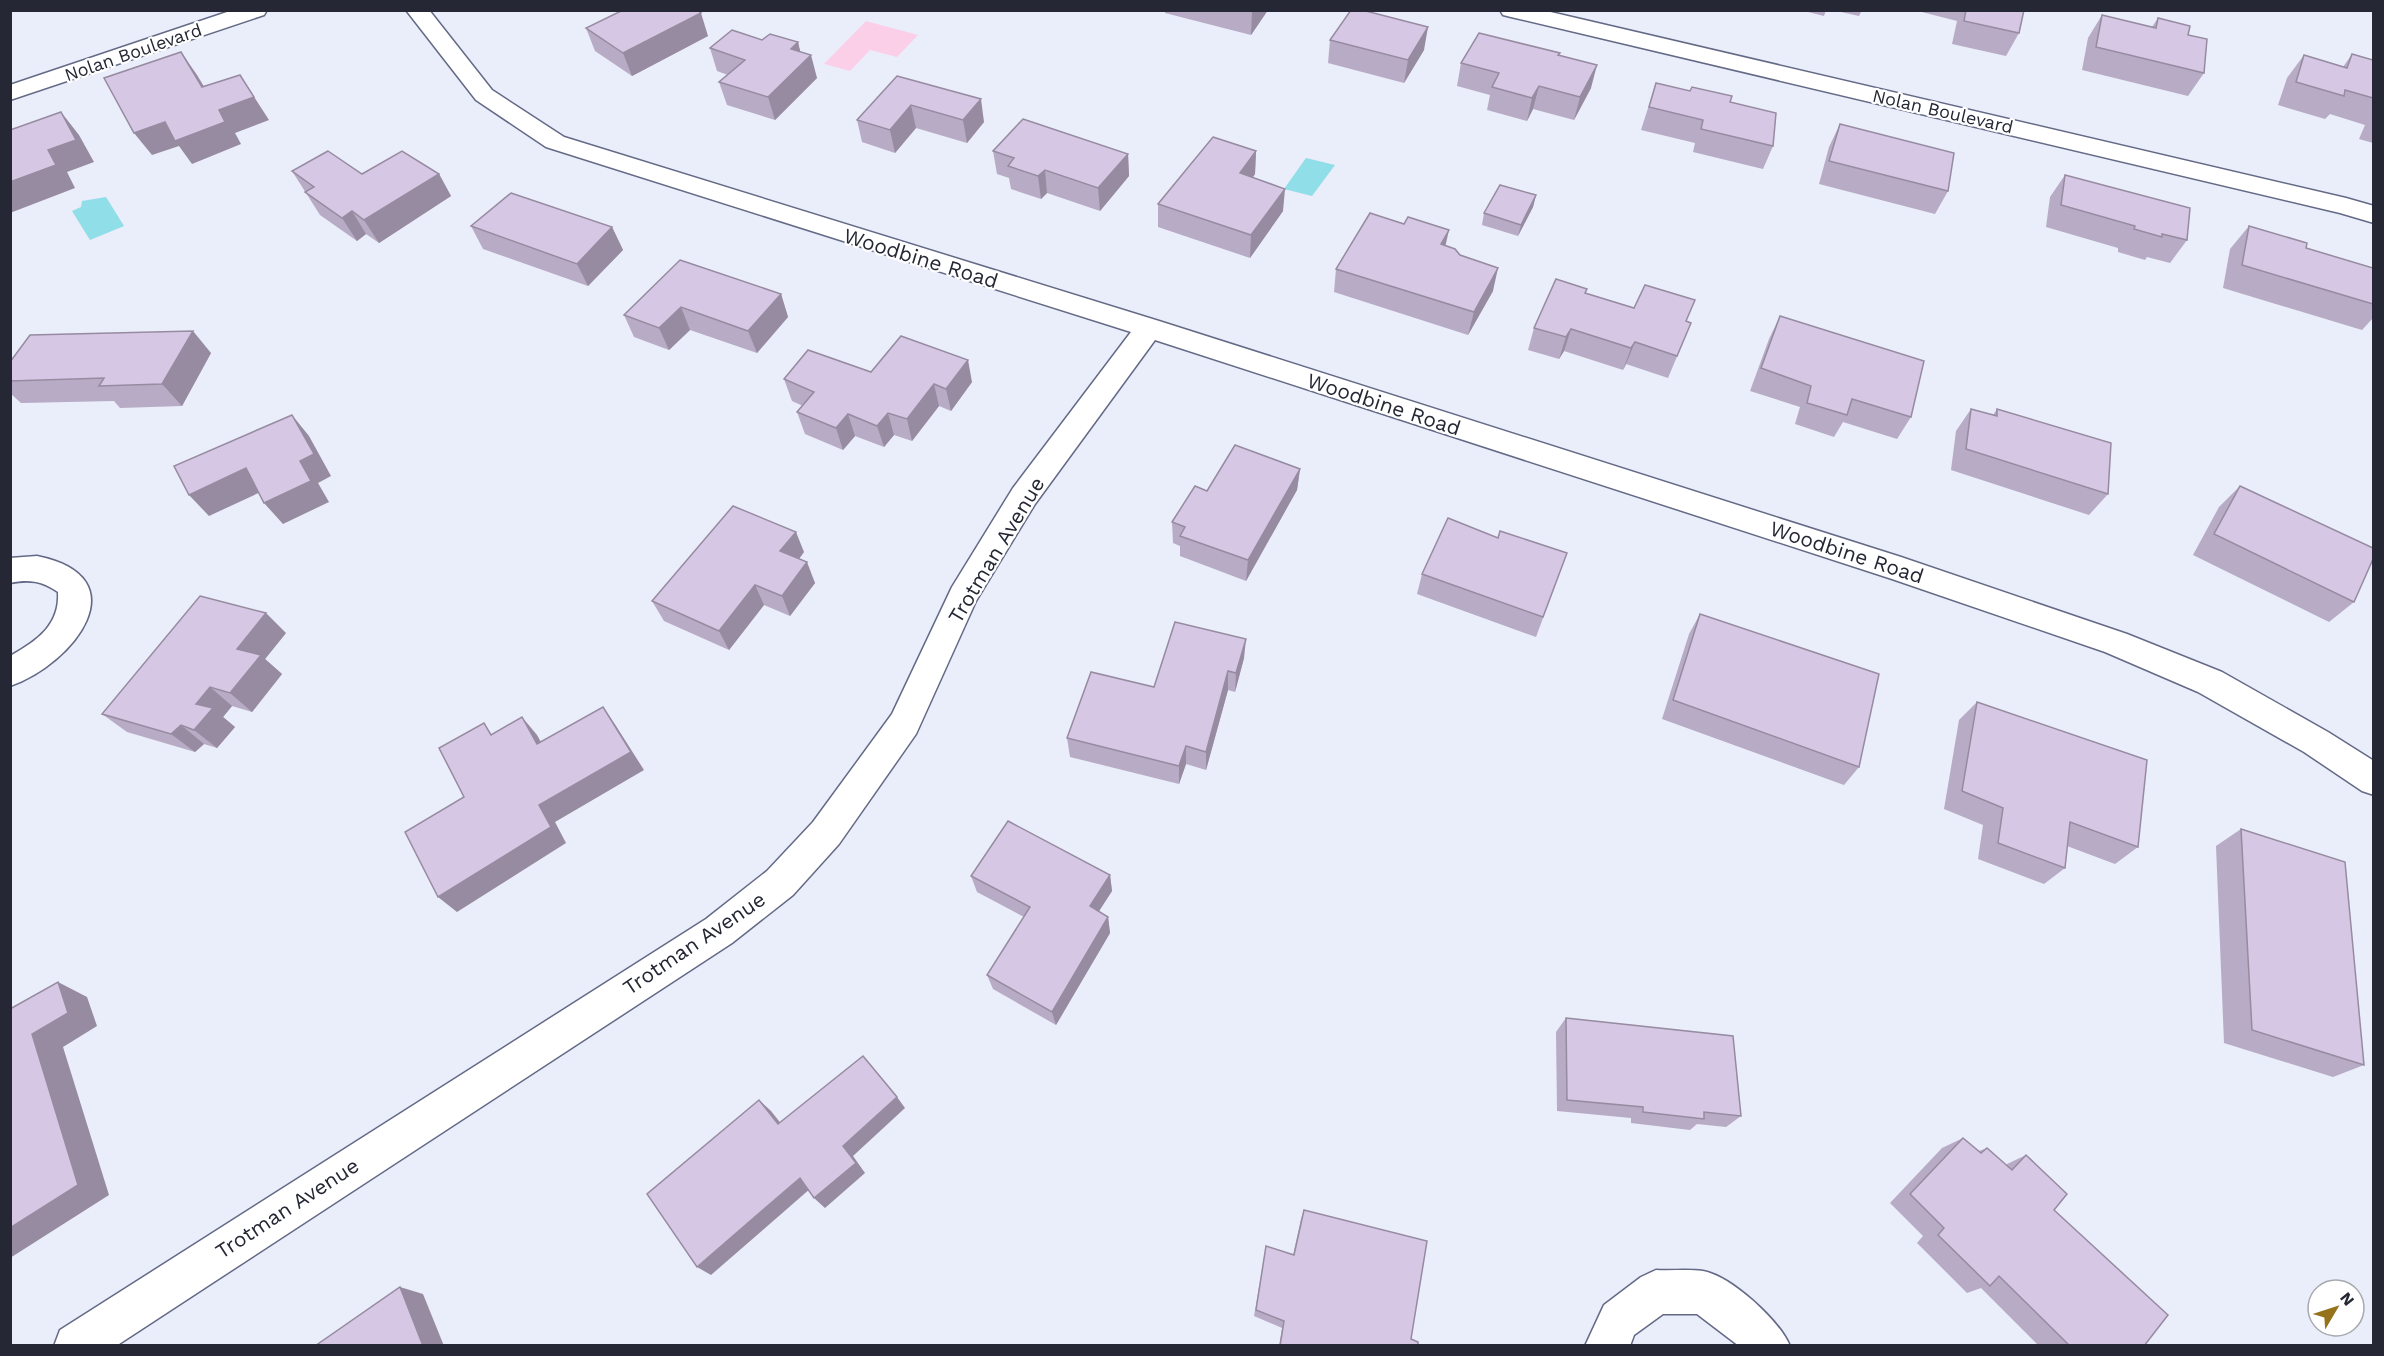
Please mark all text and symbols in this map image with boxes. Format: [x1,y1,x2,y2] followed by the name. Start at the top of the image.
[62,19,204,85] street label: Nolan Boulevard
[1871,85,2015,137] street label: Nolan Boulevard
[841,223,1001,293] street label: Woodbine Road
[1304,367,1464,441] street label: Woodbine Road
[942,472,1050,628] street label: Trotman Avenue
[1767,515,1927,589] street label: Woodbine Road
[618,886,770,1000] street label: Trotman Avenue
[211,1152,363,1264] street label: Trotman Avenue
[2306,1278,2366,1338] north arrow
[2336,1288,2358,1309] text: N

